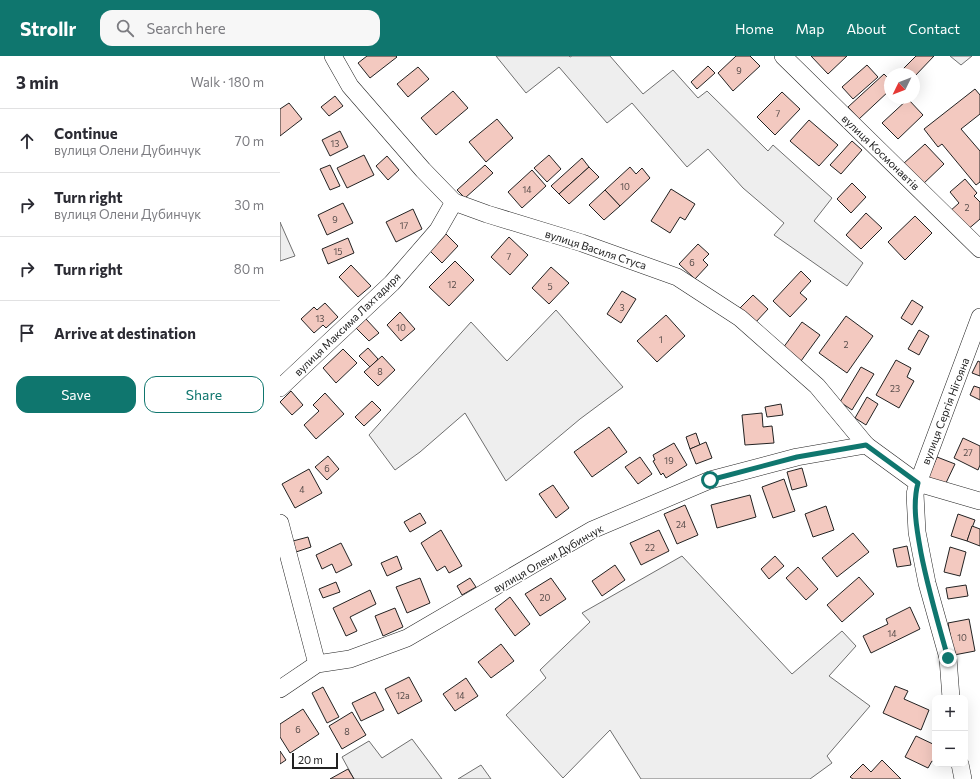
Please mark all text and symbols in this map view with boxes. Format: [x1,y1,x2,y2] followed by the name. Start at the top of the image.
[100,10,380,46] search box
[20,17,76,40] text: Strollr
[114,17,136,39] icon: search
[146,19,226,37] text: Search here
[735,20,774,37] text: Home
[796,20,824,37] text: Map
[846,20,886,37] text: About
[908,20,960,37] text: Contact
[736,65,742,76] house number: 9
[884,68,920,104] north arrow
[16,72,59,93] text: 3 min
[190,74,264,90] text: Walk · 180 m
[776,108,781,119] house number: 7
[839,112,923,193] street label: вулиця Космонавтів
[54,124,118,142] text: Continue
[16,130,38,152] icon: ahead
[235,133,264,149] text: 70 m
[331,138,339,149] house number: 13
[54,142,201,158] text: вулиця Олени Дубинчук
[620,181,630,192] house number: 10
[522,184,532,195] house number: 14
[54,188,123,206] text: Turn right
[16,194,38,216] icon: right
[234,197,264,213] text: 30 m
[965,202,970,213] house number: 2
[54,206,201,222] text: вулиця Олени Дубинчук
[332,214,338,225] house number: 9
[400,220,409,231] house number: 17
[544,226,648,272] street label: вулиця Василя Стуса
[333,246,343,257] house number: 15
[507,251,512,262] house number: 7
[689,257,695,268] house number: 6
[16,258,38,280] icon: right
[54,260,123,278] text: Turn right
[234,261,264,277] text: 80 m
[291,270,403,378] street label: вулиця Максима Лахтадиря
[448,279,456,290] house number: 12
[547,281,553,292] house number: 5
[619,302,625,313] house number: 3
[316,313,324,324] house number: 13
[16,322,38,344] icon: arrive
[396,322,406,333] house number: 10
[54,324,196,342] text: Arrive at destination
[659,334,663,345] house number: 1
[844,339,849,350] house number: 2
[919,356,971,466] street label: вулиця Сергія Нігояна
[377,366,383,377] house number: 8
[16,376,136,413] button: Save
[144,376,264,413] button: Share
[890,383,900,394] house number: 23
[963,447,973,458] house number: 27
[664,455,674,466] house number: 19
[324,463,330,474] house number: 6
[701,471,719,489] route start
[299,484,305,495] house number: 4
[676,519,687,530] house number: 24
[491,521,605,595] street label: вулиця Олени Дубинчук
[645,542,655,553] house number: 22
[540,592,551,603] house number: 20
[887,628,897,639] house number: 14
[957,632,967,643] house number: 10
[939,649,957,667] route end
[396,690,410,701] house number: 12а
[455,690,465,701] house number: 14
[932,695,968,767] map controls
[932,695,968,731] button: +
[295,724,301,735] house number: 6
[344,726,350,737] house number: 8
[932,731,968,767] button: −
[292,751,338,770] scale bar
[298,753,323,766] text: 20 m

